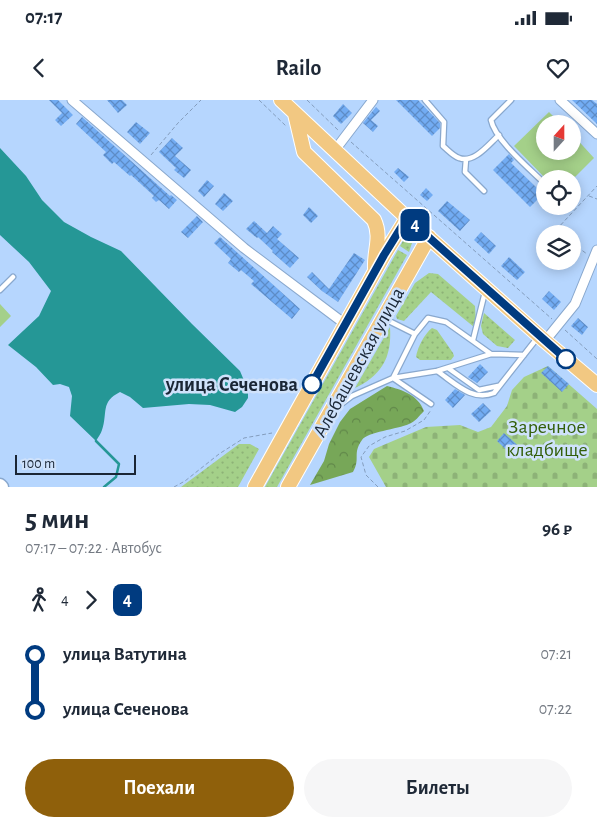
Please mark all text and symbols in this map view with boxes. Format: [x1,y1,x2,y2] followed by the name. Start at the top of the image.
[25,8,63,27] text: 07:17
[25,54,53,82] icon: back
[544,54,572,82] icon: heart
[276,57,321,79] text: Railo
[536,115,581,160] north arrow
[536,115,581,270] map controls
[536,170,581,215] button: locate
[399,209,431,241] line badge: 4
[410,216,420,234] text: 4
[536,225,581,270] button: layers
[309,284,408,441] street label: Алебашевская улица
[556,349,576,369] unlabelled marker
[302,374,322,394] marker: улица Сеченова
[165,375,299,395] place label: улица Сеченова
[506,417,588,460] park label: Заречное кладбище
[15,452,136,475] scale bar
[22,457,55,471] text: 100 m
[25,506,89,534] text: 5 мин
[542,520,572,539] text: 96 ₽
[25,540,162,556] text: 07:17 – 07:22 · Автобус
[25,586,53,614] icon: walk
[77,586,105,614] icon: forward
[61,591,69,607] text: 4
[123,591,132,609] text: 4
[63,645,187,664] text: улица Ватутина
[540,646,572,662] text: 07:21
[63,700,189,719] text: улица Сеченова
[539,701,572,717] text: 07:22
[25,759,294,817] button: Поехали
[304,759,572,817] button: Билеты

